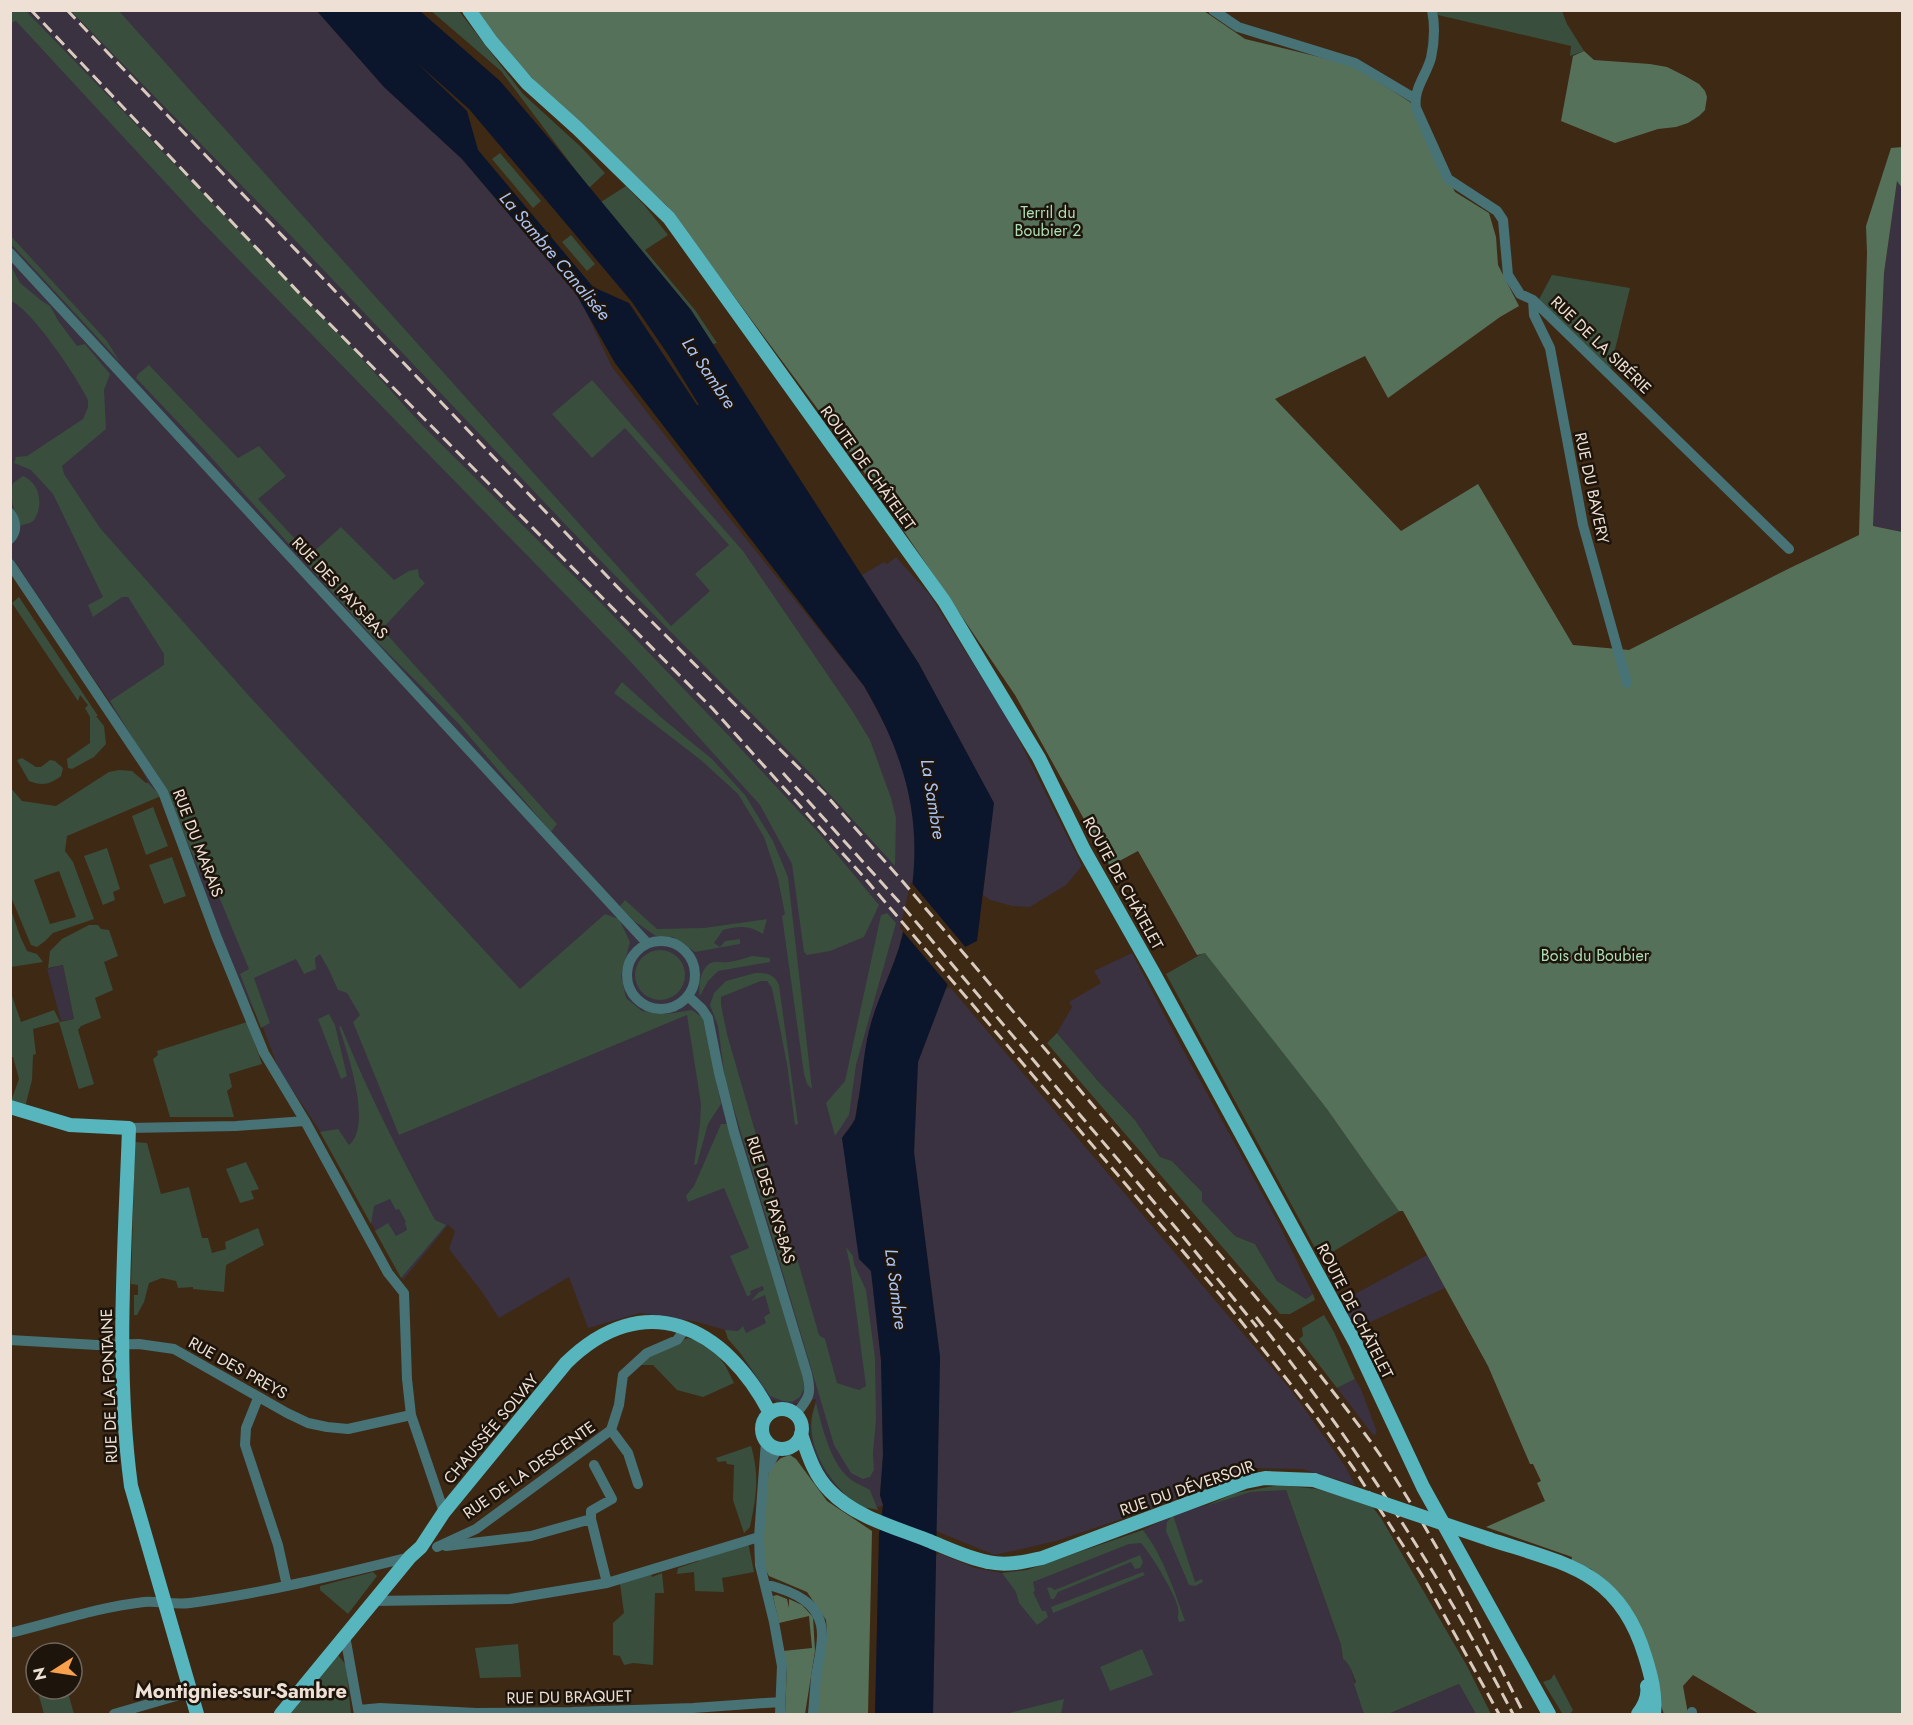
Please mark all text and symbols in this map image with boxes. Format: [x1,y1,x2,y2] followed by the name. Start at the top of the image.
[493,186,617,326] water label: La Sambre Canalisée
[1015,201,1081,242] park label: Terril du Boubier 2
[1545,291,1657,399] street label: RUE DE LA SIBÉRIE
[676,332,742,414] water label: La Sambre
[815,401,921,535] street label: ROUTE DE CHÂTELET
[1569,430,1615,546] street label: RUE DU BAVERY
[287,532,394,644] street label: RUE DES PAYS-BAS
[914,757,952,841] water label: La Sambre
[167,786,229,901] street label: RUE DU MARAIS
[1077,812,1169,954] street label: ROUTE DE CHÂTELET
[1541,944,1650,967] park label: Bois du Boubier
[741,1133,801,1267] street label: RUE DES PAYS-BAS
[1311,1240,1399,1383] street label: ROUTE DE CHÂTELET
[878,1247,914,1331] water label: La Sambre
[95,1308,123,1464] street label: RUE DE LA FONTAINE
[184,1331,292,1405] street label: RUE DES PREYS
[438,1369,544,1489] street label: CHAUSSÉE SOLVAY
[458,1416,600,1524] street label: RUE DE LA DESCENTE
[1117,1454,1257,1522] street label: RUE DU DÉVERSOIR
[24,1641,84,1701] north arrow
[27,1665,52,1683] text: N
[135,1677,347,1706] district label: Montignies-sur-Sambre
[506,1684,632,1710] street label: RUE DU BRAQUET

